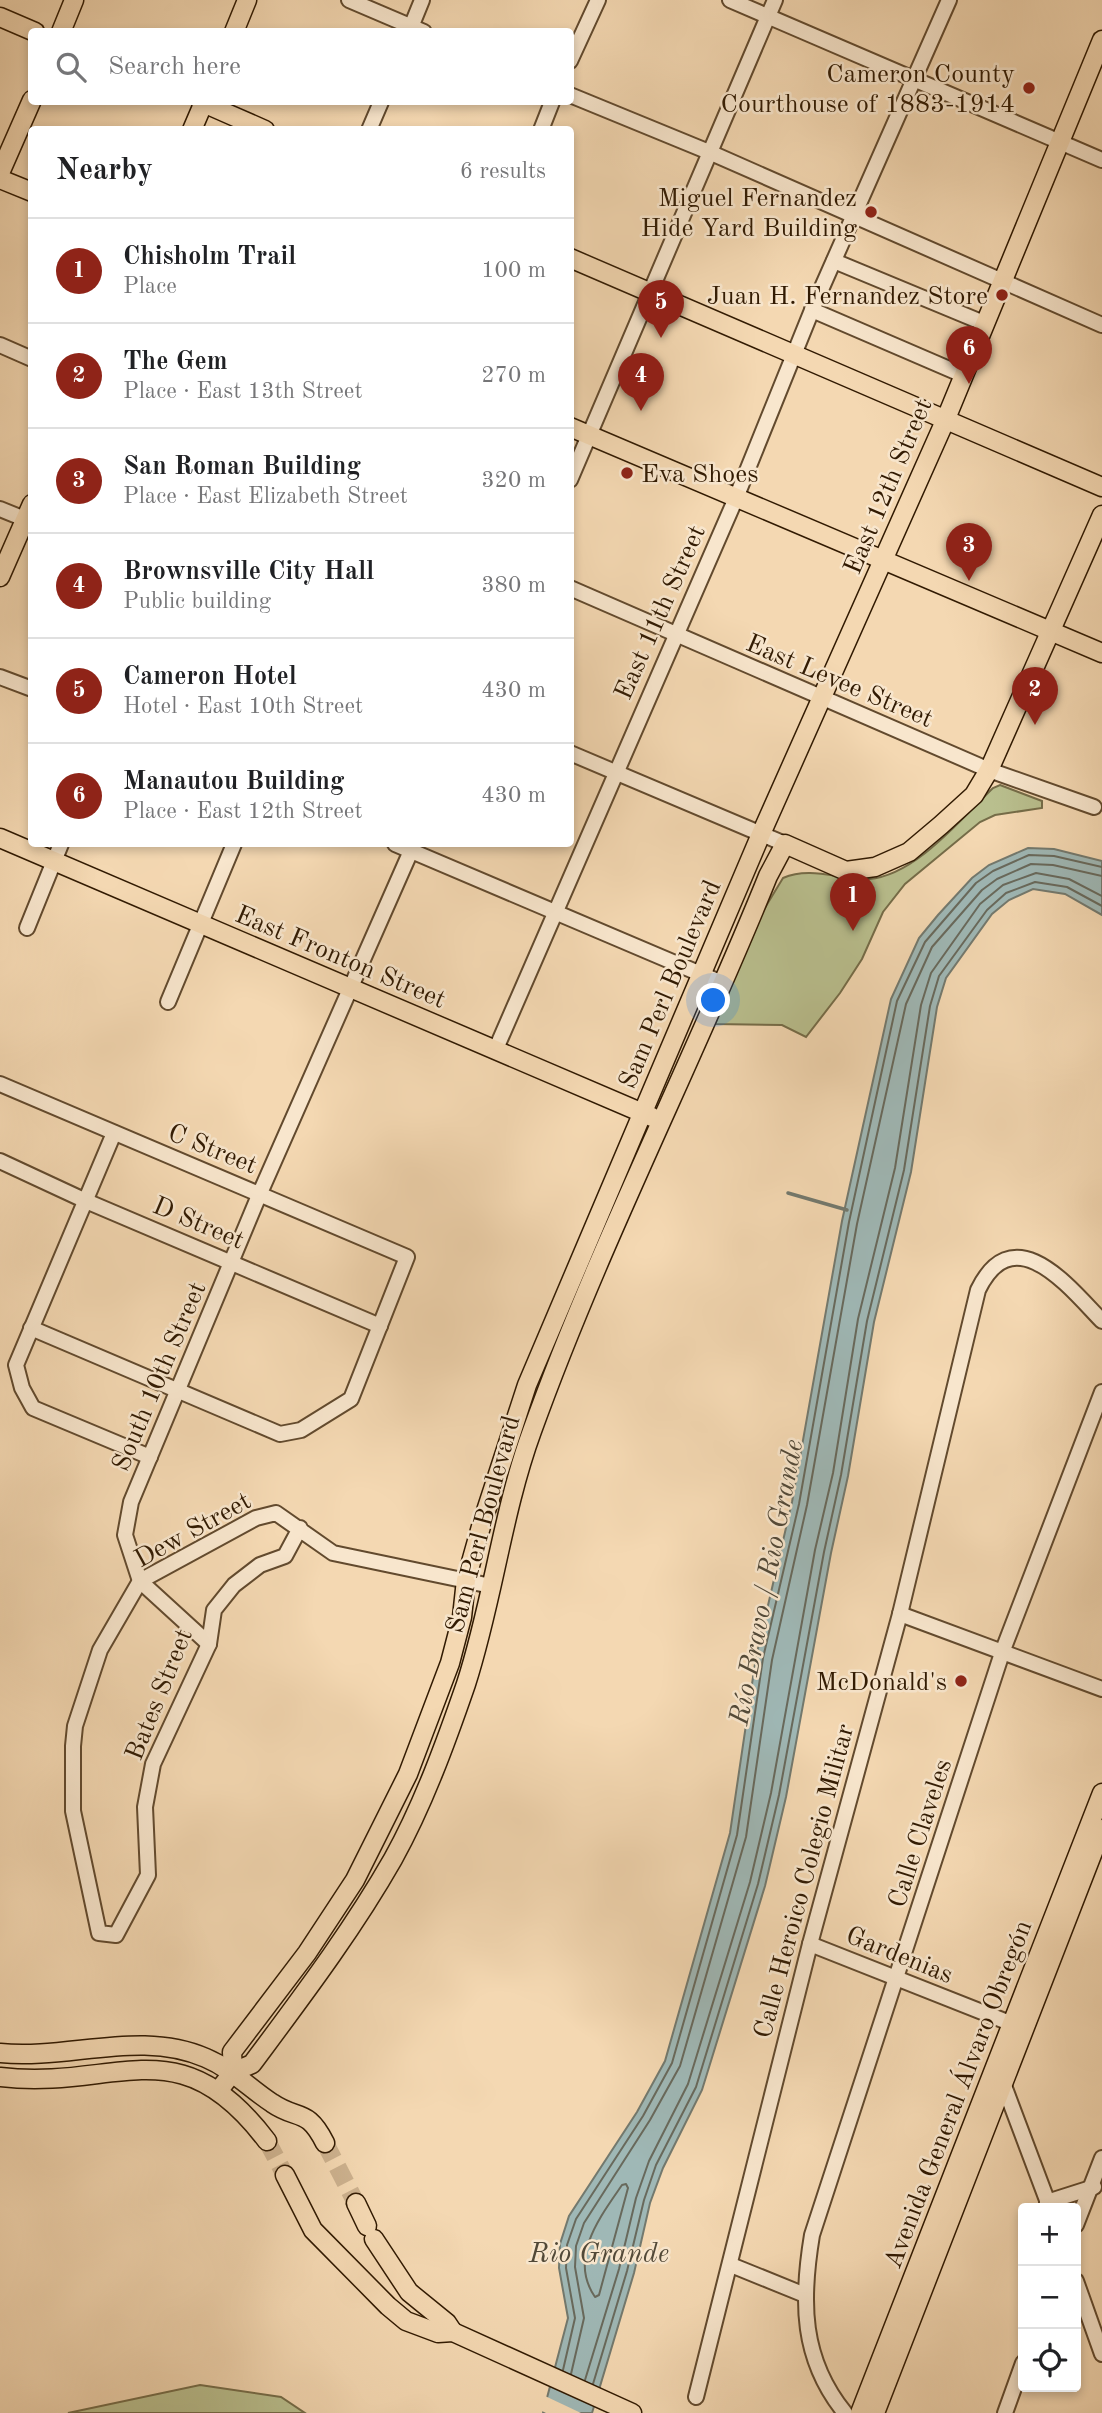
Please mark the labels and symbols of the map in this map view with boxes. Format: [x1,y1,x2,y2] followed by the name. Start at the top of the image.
[721,62,1015,118] place label: Cameron County Courthouse of 1883-1914
[1021,80,1037,96] marker: Cameron County Courthouse of 1883-1914
[641,186,857,242] place label: Miguel Fernandez Hide Yard Building
[863,204,879,220] marker: Miguel Fernandez Hide Yard Building
[638,280,684,338] pin: 5
[707,284,988,310] place label: Juan H. Fernandez Store
[994,287,1010,303] marker: Juan H. Fernandez Store
[946,326,992,384] pin: 6
[618,353,664,411] pin: 4
[840,395,938,578] street label: East 12th Street
[641,462,758,488] place label: Eva Shoes
[619,465,635,481] marker: Eva Shoes
[611,522,711,704] street label: East 11th Street
[946,523,992,581] pin: 3
[742,631,937,733] street label: East Levee Street
[1012,667,1058,725] pin: 2
[830,873,876,931] pin: 1
[615,877,727,1093] street label: Sam Perl Boulevard
[231,902,449,1014] street label: East Fronton Street
[696,983,730,1017] your location
[164,1120,261,1179] street label: C Street
[149,1193,248,1255] street label: D Street
[108,1278,211,1475] street label: South 10th Street
[442,1413,525,1636] street label: Sam Perl Boulevard
[726,1437,809,1729] water label: Río Bravo / Rio Grande
[130,1488,256,1573] street label: Dew Street
[122,1625,198,1764] street label: Bates Street
[816,1670,947,1696] place label: McDonald's
[953,1673,969,1689] marker: McDonald's
[750,1721,860,2041] street label: Calle Heroico Colegio Militar
[885,1756,957,1911] street label: Calle Claveles
[877,1916,1037,2272] street label: Avenida General Álvaro Obregón
[842,1923,956,1989] street label: Gardenias
[528,2241,669,2269] water label: Rio Grande

